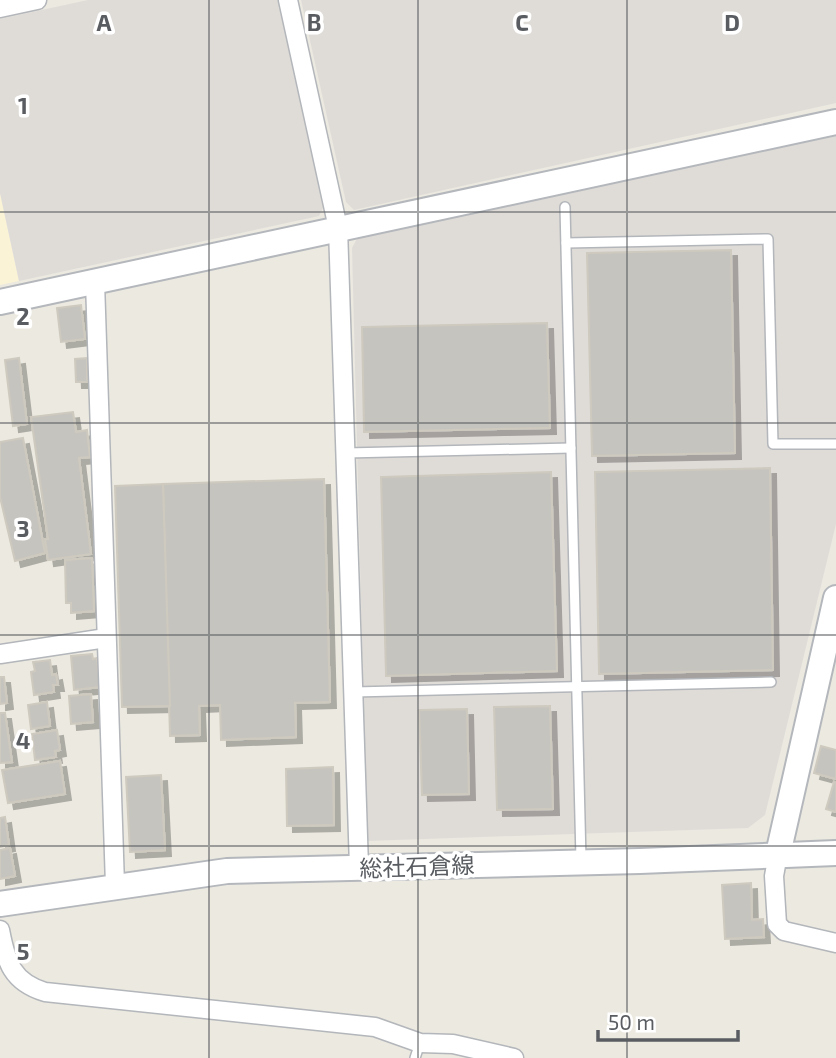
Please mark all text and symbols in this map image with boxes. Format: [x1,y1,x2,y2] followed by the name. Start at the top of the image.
[96,8,112,36] text: A
[307,8,321,36] text: B
[515,8,529,36] text: C
[724,8,740,36] text: D
[18,91,28,119] text: 1
[16,302,30,330] text: 2
[16,514,30,542] text: 3
[16,726,30,754] text: 4
[359,850,475,882] street label: 総社石倉線
[17,937,29,965] text: 5
[598,998,738,1042] scale bar
[608,1009,655,1034] text: 50 m

